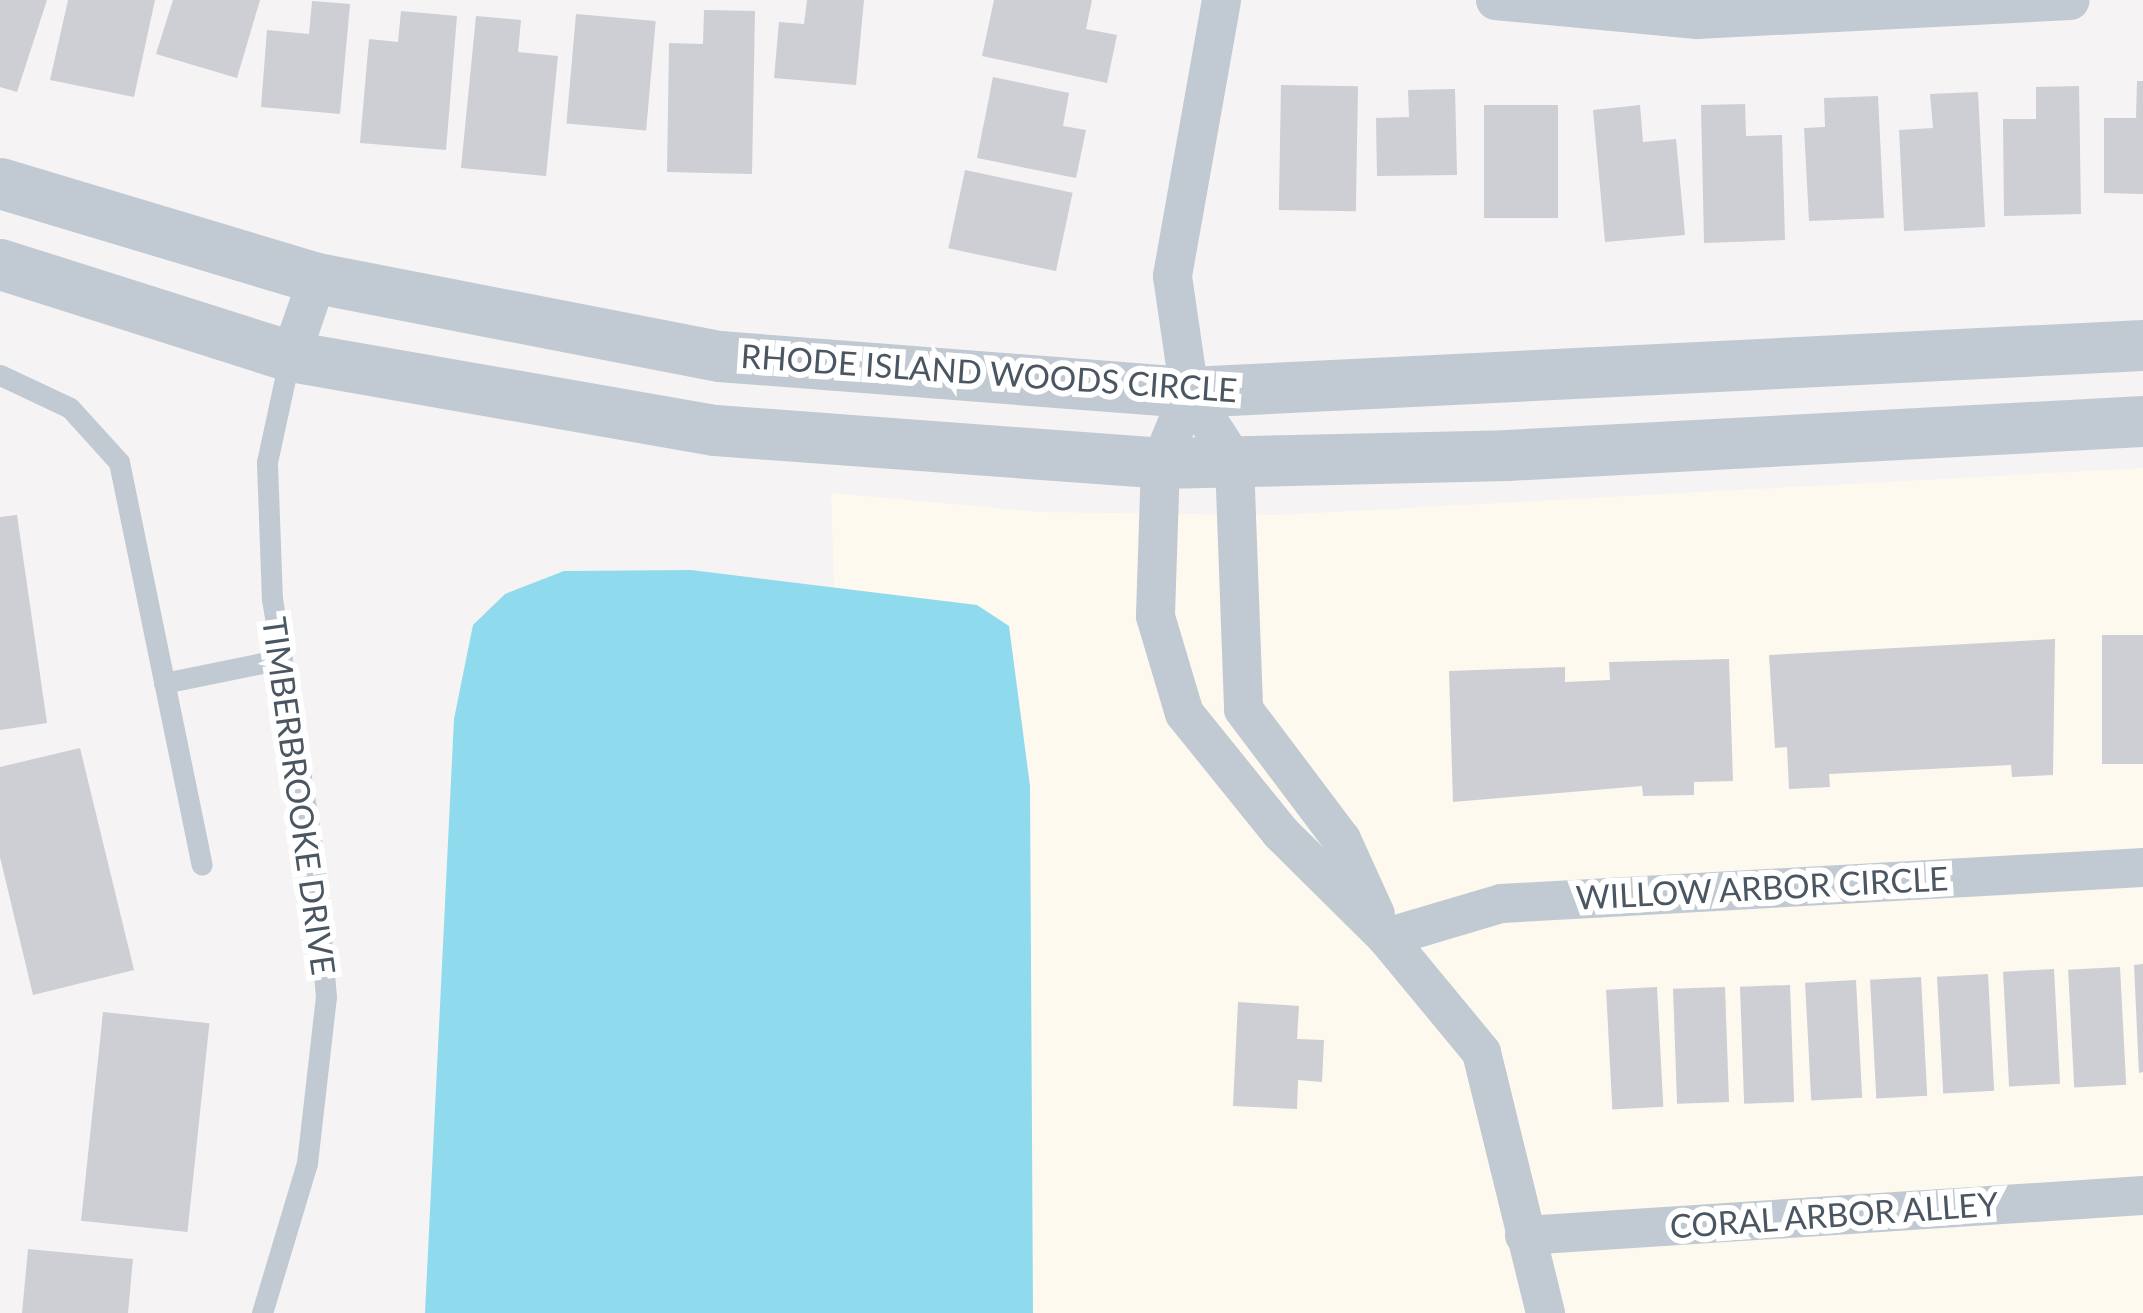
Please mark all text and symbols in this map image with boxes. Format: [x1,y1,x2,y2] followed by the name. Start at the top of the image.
[739,336,1239,410] street label: RHODE ISLAND WOODS CIRCLE
[254,615,344,977] street label: TIMBERBROOKE DRIVE
[1574,858,1950,918] street label: WILLOW ARBOR CIRCLE
[1667,1184,2001,1246] street label: CORAL ARBOR ALLEY

